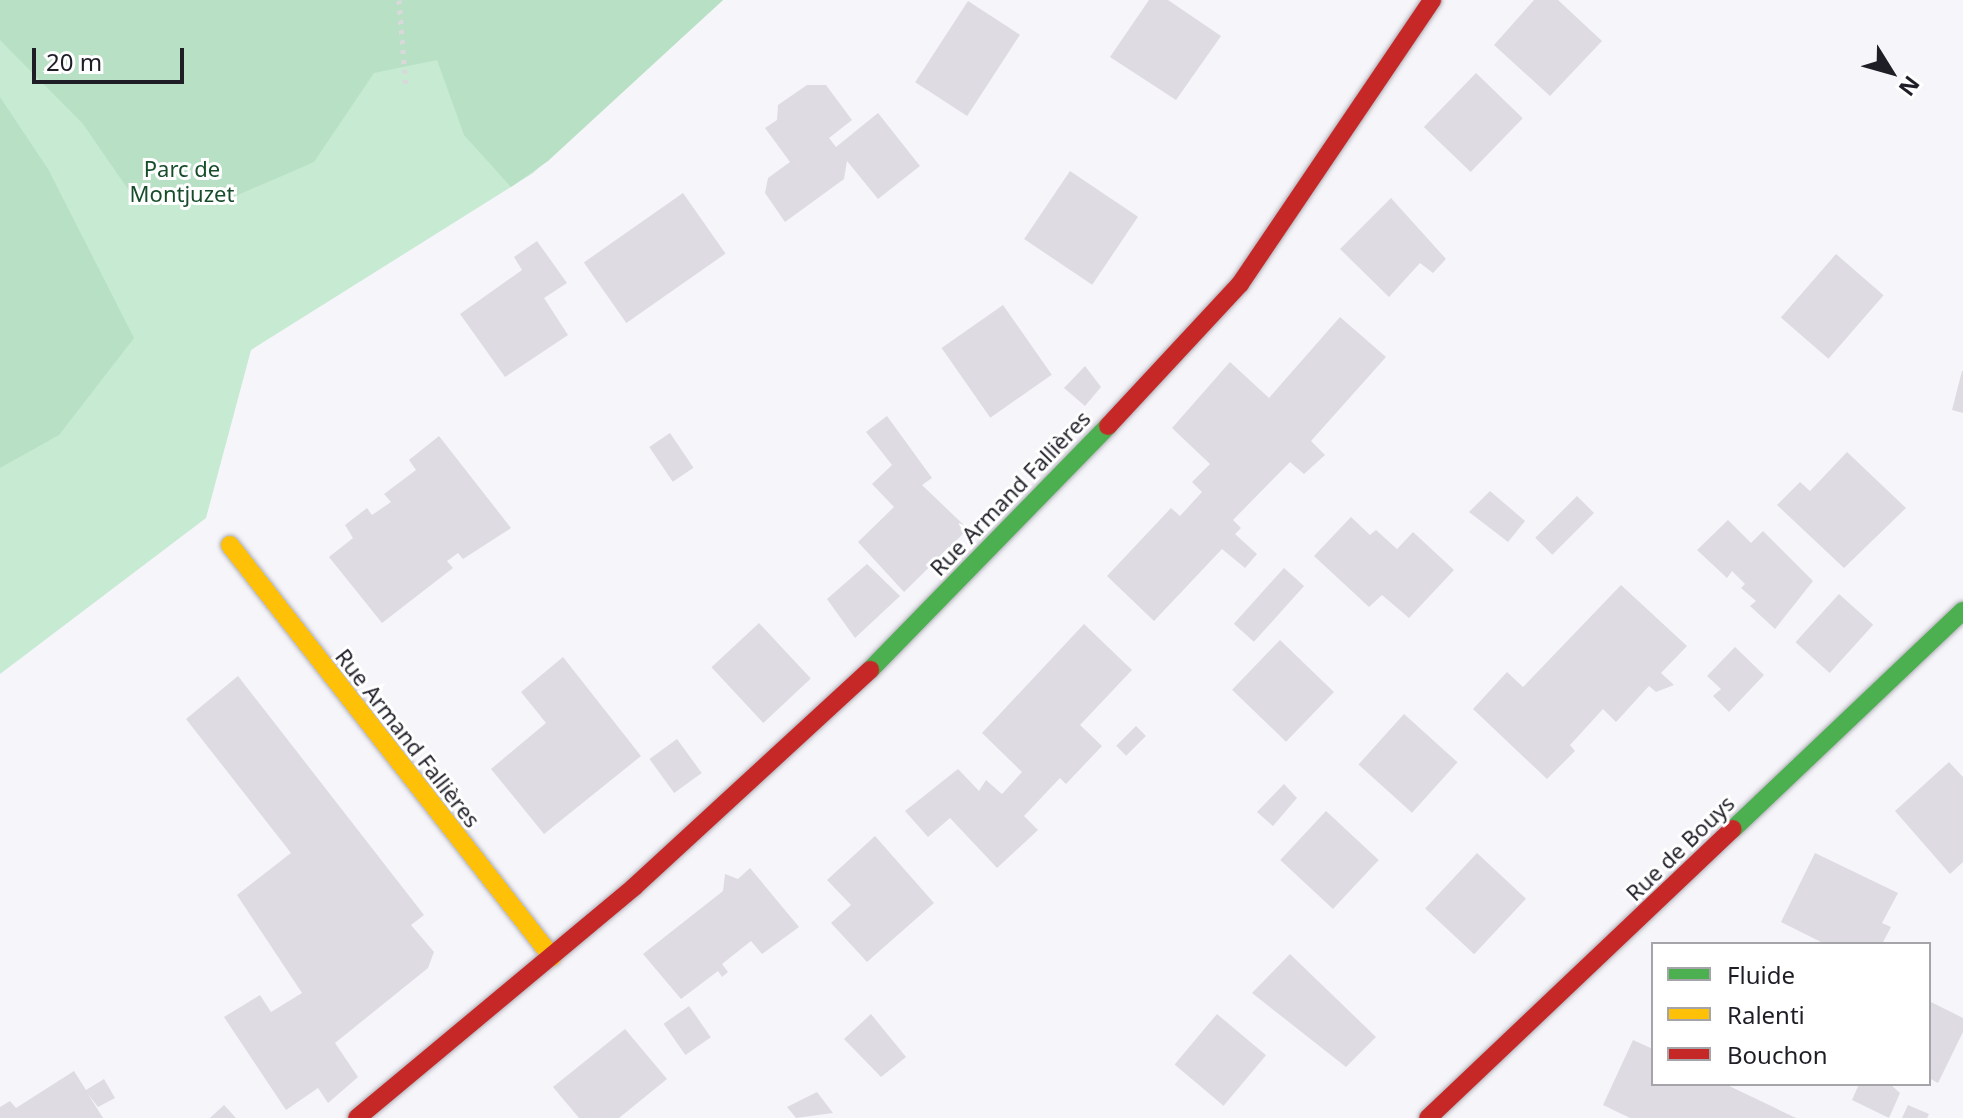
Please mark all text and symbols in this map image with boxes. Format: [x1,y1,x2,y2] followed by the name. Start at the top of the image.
[36,32,188,82] scale bar
[1851,32,1931,112] north arrow
[46,45,102,78] text: 20 m
[1893,70,1928,103] text: N
[130,155,234,206] park label: Parc de Montjuzet
[924,405,1096,581] street label: Rue Armand Fallières
[330,644,486,832] street label: Rue Armand Fallières
[1620,790,1740,906] street label: Rue de Bouys
[1651,942,1931,1086] legend
[1727,958,1795,991] text: Fluide
[1727,998,1805,1031] text: Ralenti
[1727,1038,1828,1071] text: Bouchon

